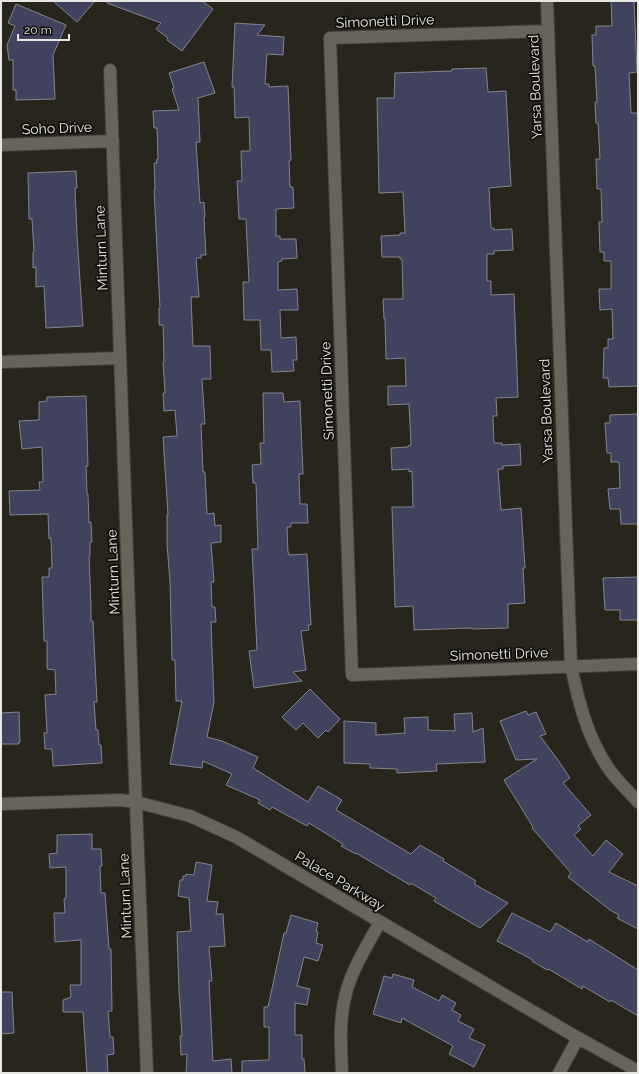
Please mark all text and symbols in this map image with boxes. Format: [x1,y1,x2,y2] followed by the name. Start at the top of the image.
[336,11,434,31] street label: Simonetti Drive
[18,16,69,42] scale bar
[24,23,52,37] text: 20 m
[525,35,545,139] street label: Yarsa Boulevard
[22,119,92,137] street label: Soho Drive
[92,205,110,291] street label: Minturn Lane
[317,342,337,440] street label: Simonetti Drive
[536,359,556,463] street label: Yarsa Boulevard
[104,529,122,615] street label: Minturn Lane
[450,644,548,664] street label: Simonetti Drive
[292,848,388,914] street label: Palace Parkway
[116,853,134,939] street label: Minturn Lane

